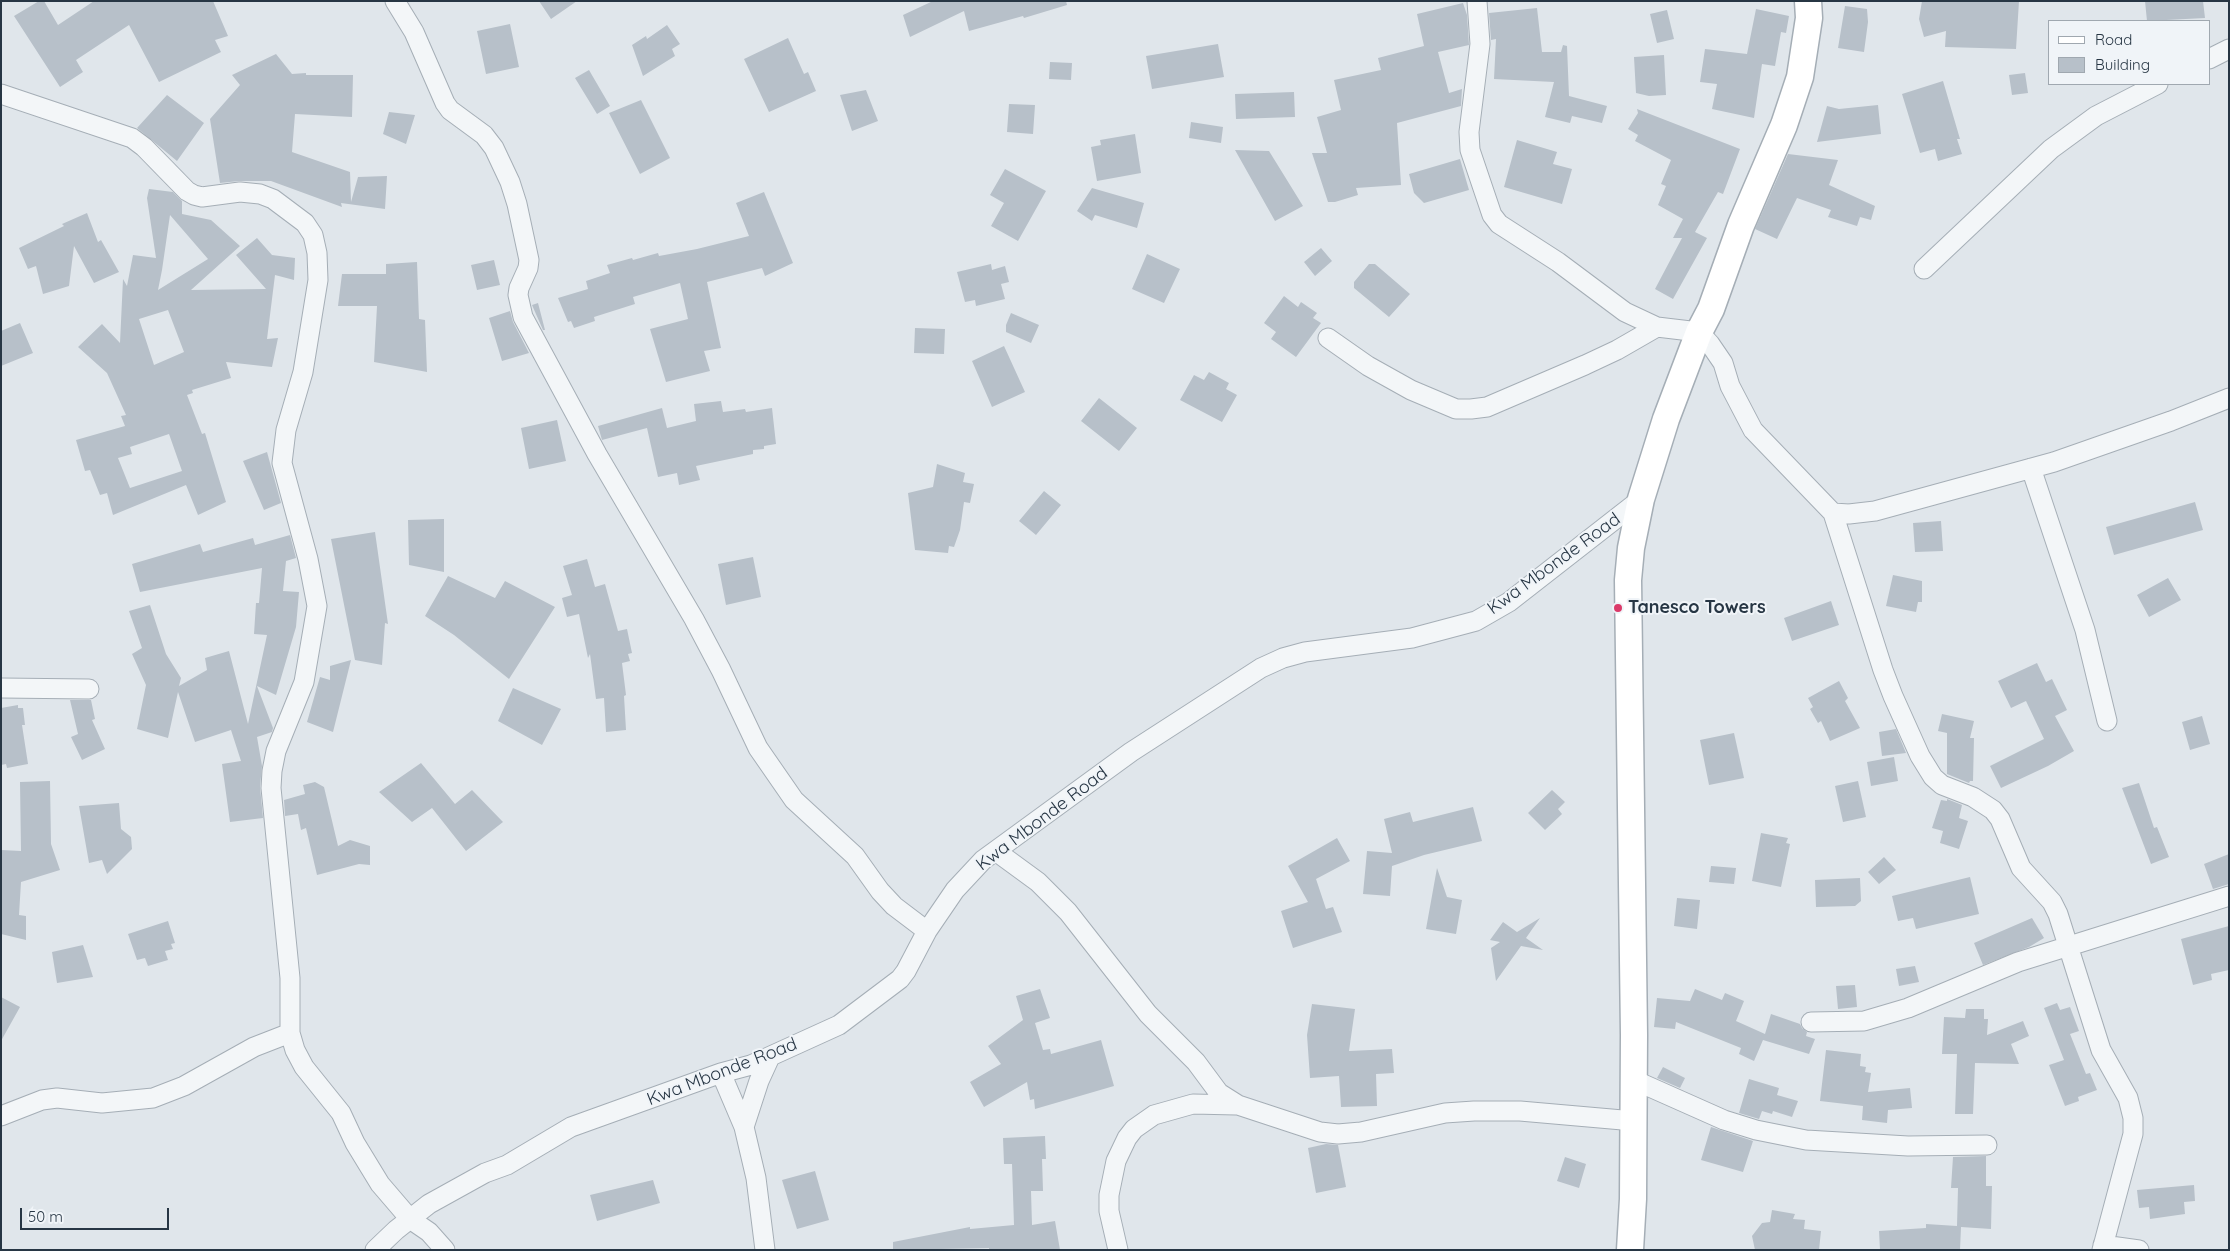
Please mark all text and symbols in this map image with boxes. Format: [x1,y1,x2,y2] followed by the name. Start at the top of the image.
[2048,20,2210,85] legend
[2095,30,2132,49] text: Road
[2095,55,2150,74] text: Building
[1483,509,1625,619] street label: Kwa Mbonde Road
[1628,597,1766,619] place label: Tanesco Towers
[1612,602,1624,614] marker: Tanesco Towers
[972,763,1112,875] street label: Kwa Mbonde Road
[644,1033,800,1111] street label: Kwa Mbonde Road
[22,1198,171,1230] scale bar
[28,1207,63,1226] text: 50 m

